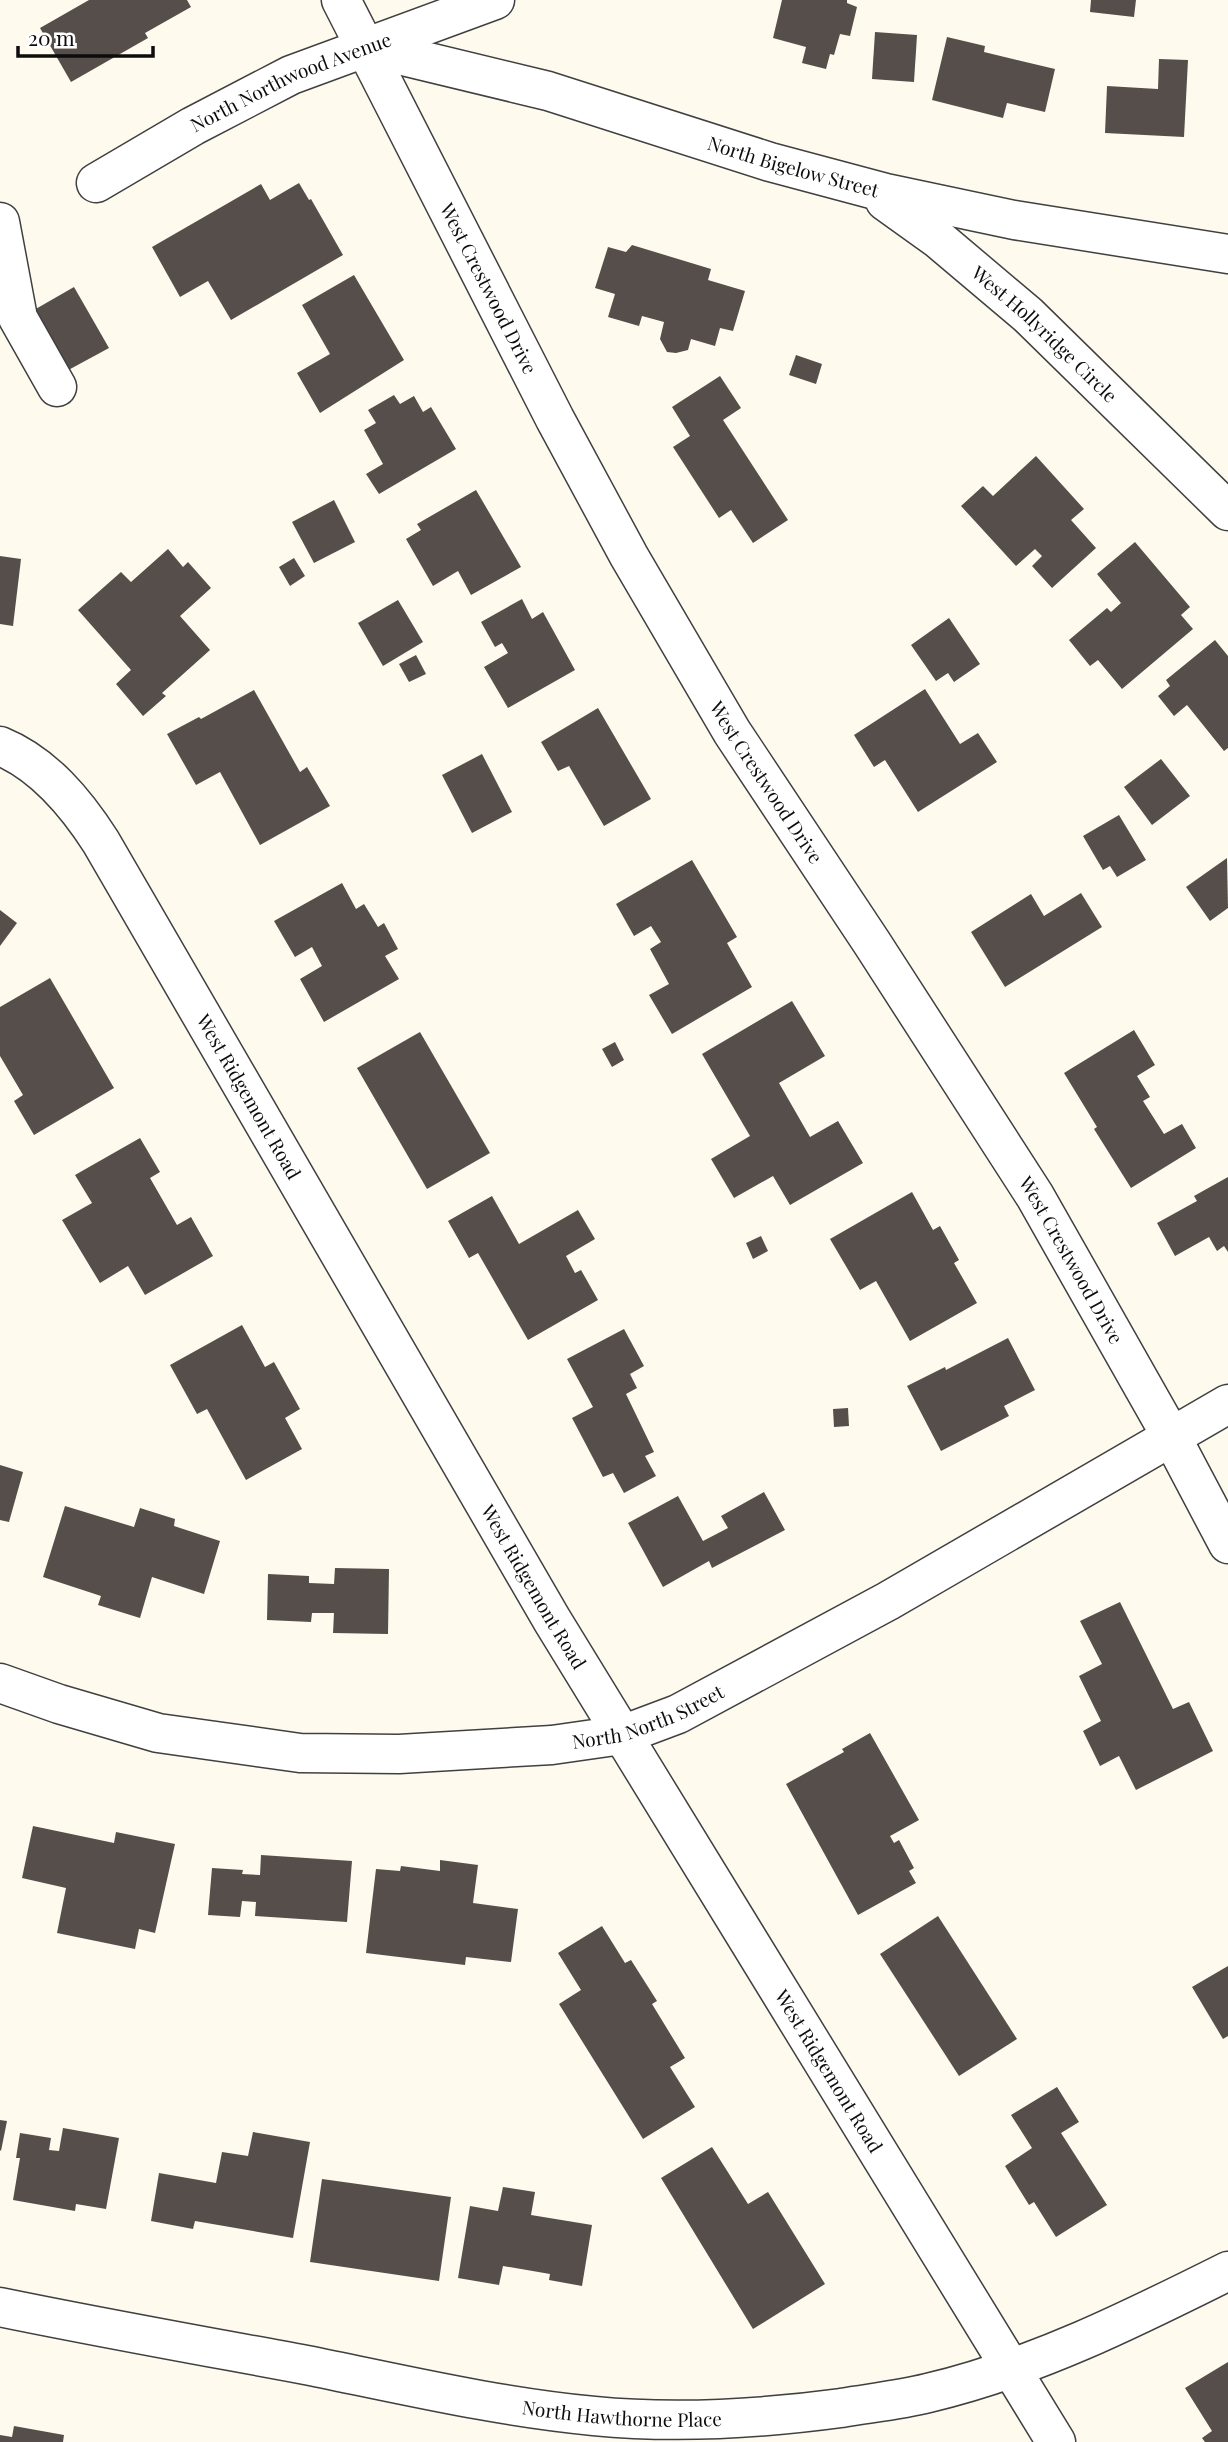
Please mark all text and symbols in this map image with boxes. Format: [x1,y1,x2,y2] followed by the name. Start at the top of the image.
[18,14,152,58] scale bar
[28,23,75,51] text: 20 m
[185,25,394,137] street label: North Northwood Avenue
[705,129,882,203] street label: North Bigelow Street
[434,197,544,378] street label: West Crestwood Drive
[966,258,1124,408] street label: West Hollyridge Circle
[704,695,830,868] street label: West Crestwood Drive
[191,1008,308,1184] street label: West Ridgemont Road
[1013,1170,1130,1348] street label: West Crestwood Drive
[475,1499,593,1674] street label: West Ridgemont Road
[570,1678,728,1754] street label: North North Street
[769,1983,889,2157] street label: West Ridgemont Road
[521,2393,722,2432] street label: North Hawthorne Place

